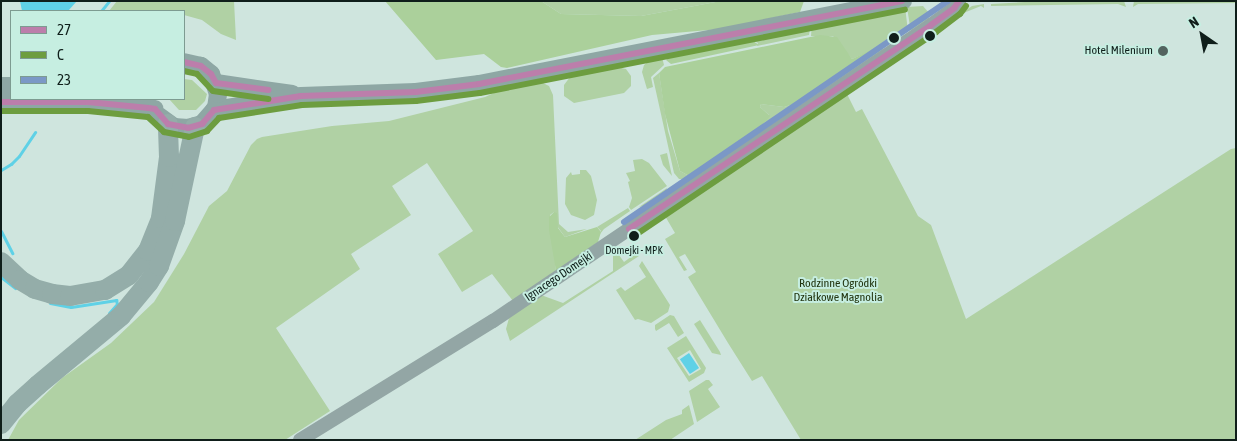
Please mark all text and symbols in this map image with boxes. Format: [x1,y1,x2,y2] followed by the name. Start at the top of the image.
[10,10,185,100] legend
[1177,10,1227,60] north arrow
[1186,13,1202,31] text: N
[57,21,71,38] text: 27
[925,31,935,41] unlabelled marker
[889,33,899,43] unlabelled marker
[1084,44,1153,58] place label: Hotel Milenium
[1157,45,1169,57] marker: Hotel Milenium
[57,46,64,63] text: C
[57,71,71,88] text: 23
[629,231,639,241] marker: Domejki - MPK
[605,243,663,257] place label: Domejki - MPK
[522,249,596,305] street label: Ignacego Domejki
[793,277,883,305] park label: Rodzinne Ogródki Działkowe Magnolia

